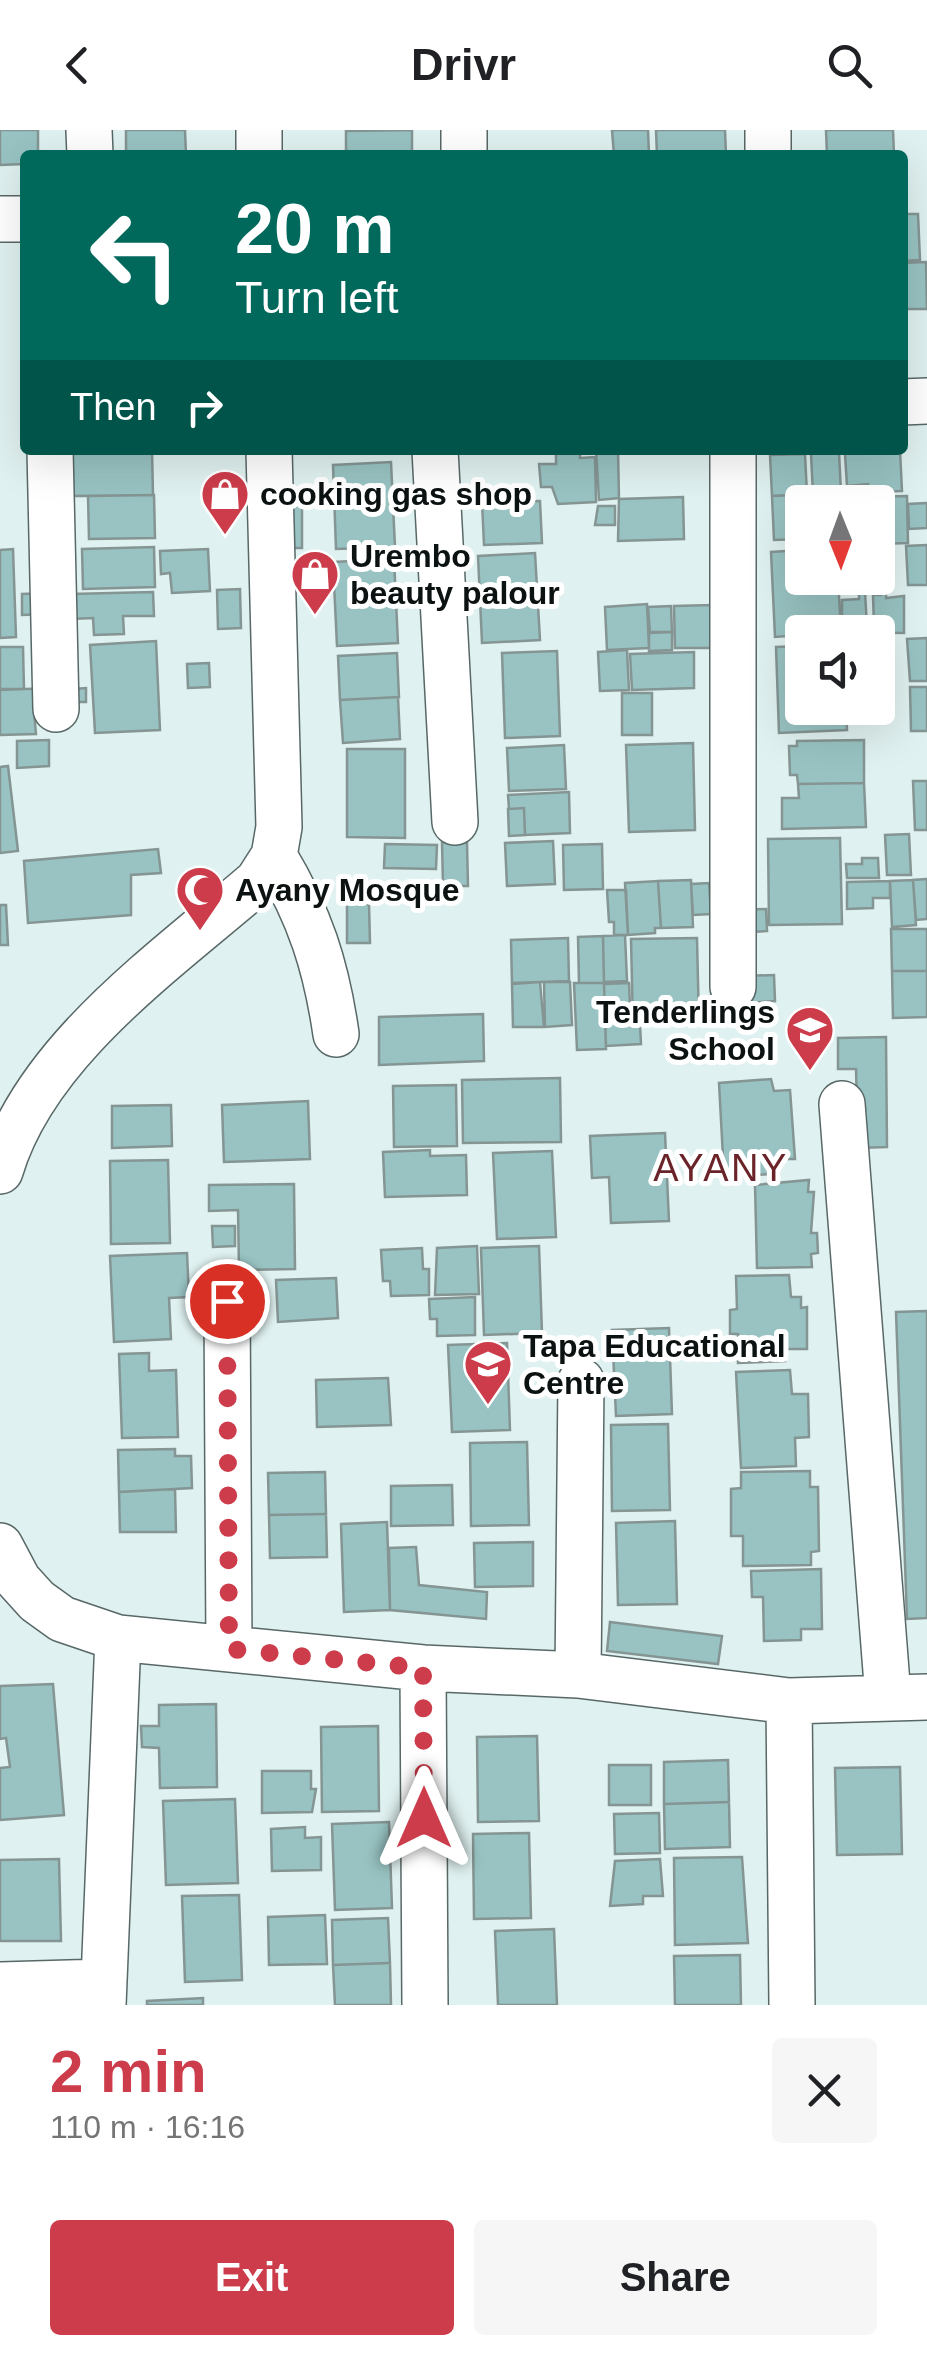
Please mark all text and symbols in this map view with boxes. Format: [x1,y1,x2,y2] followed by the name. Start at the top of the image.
[50,38,105,93] icon: back
[822,38,877,93] icon: search
[411,39,516,90] text: Drivr
[70,190,200,320] icon: left
[235,190,395,268] text: 20 m
[235,272,398,323] text: Turn left
[177,380,232,435] icon: right
[70,386,157,428] text: Then
[199,468,251,536] shop icon: cooking gas shop
[260,476,532,512] place label: cooking gas shop
[785,485,895,595] north arrow
[785,485,895,725] map controls
[350,538,560,611] place label: Urembo beauty palour
[289,548,341,616] shop icon: Urembo beauty palour
[785,615,895,725] button: sound
[174,864,226,932] mosque icon: Ayany Mosque
[235,872,460,908] place label: Ayany Mosque
[596,994,775,1067] place label: Tenderlings School
[784,1004,836,1072] school or university icon: Tenderlings School
[653,1147,789,1189] district label: AYANY
[185,1259,270,1344] pin
[200,1274,255,1329] icon: arrive
[523,1328,786,1401] place label: Tapa Educational Centre
[462,1338,514,1406] school or university icon: Tapa Educational Centre
[372,1766,476,1870] position arrow
[50,2038,207,2105] text: 2 min
[772,2038,877,2143] button: close
[50,2109,245,2145] text: 110 m · 16:16
[50,2220,454,2335] button: Exit
[474,2220,877,2335] button: Share

